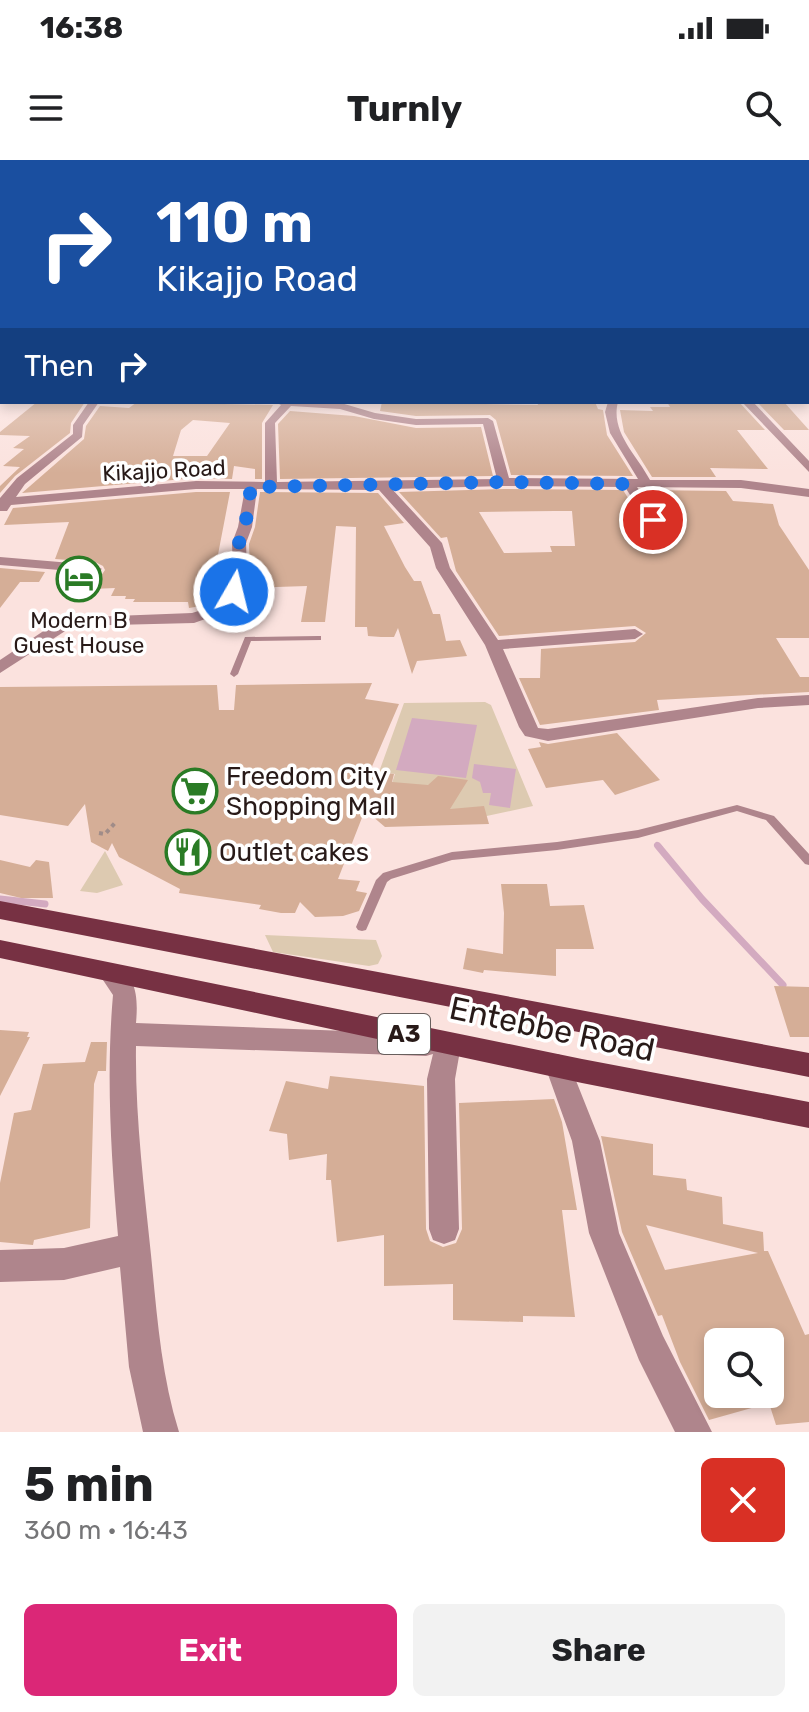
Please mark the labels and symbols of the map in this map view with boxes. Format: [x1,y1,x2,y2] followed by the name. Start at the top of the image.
[102,454,226,487] street label: Kikajjo Road
[619,486,687,554] pin
[192,550,276,634] position arrow
[55,555,103,603] hotel icon: Modern B Guest House
[14,607,144,659] place label: Modern B Guest House
[226,761,396,822] place label: Freedom City Shopping Mall
[171,767,219,815] supermarket icon: Freedom City Shopping Mall
[164,828,212,876] restaurant icon: Outlet cakes
[219,837,369,868] place label: Outlet cakes
[446,989,658,1069] street label: Entebbe Road
[378,1014,430,1054] road number: A3

